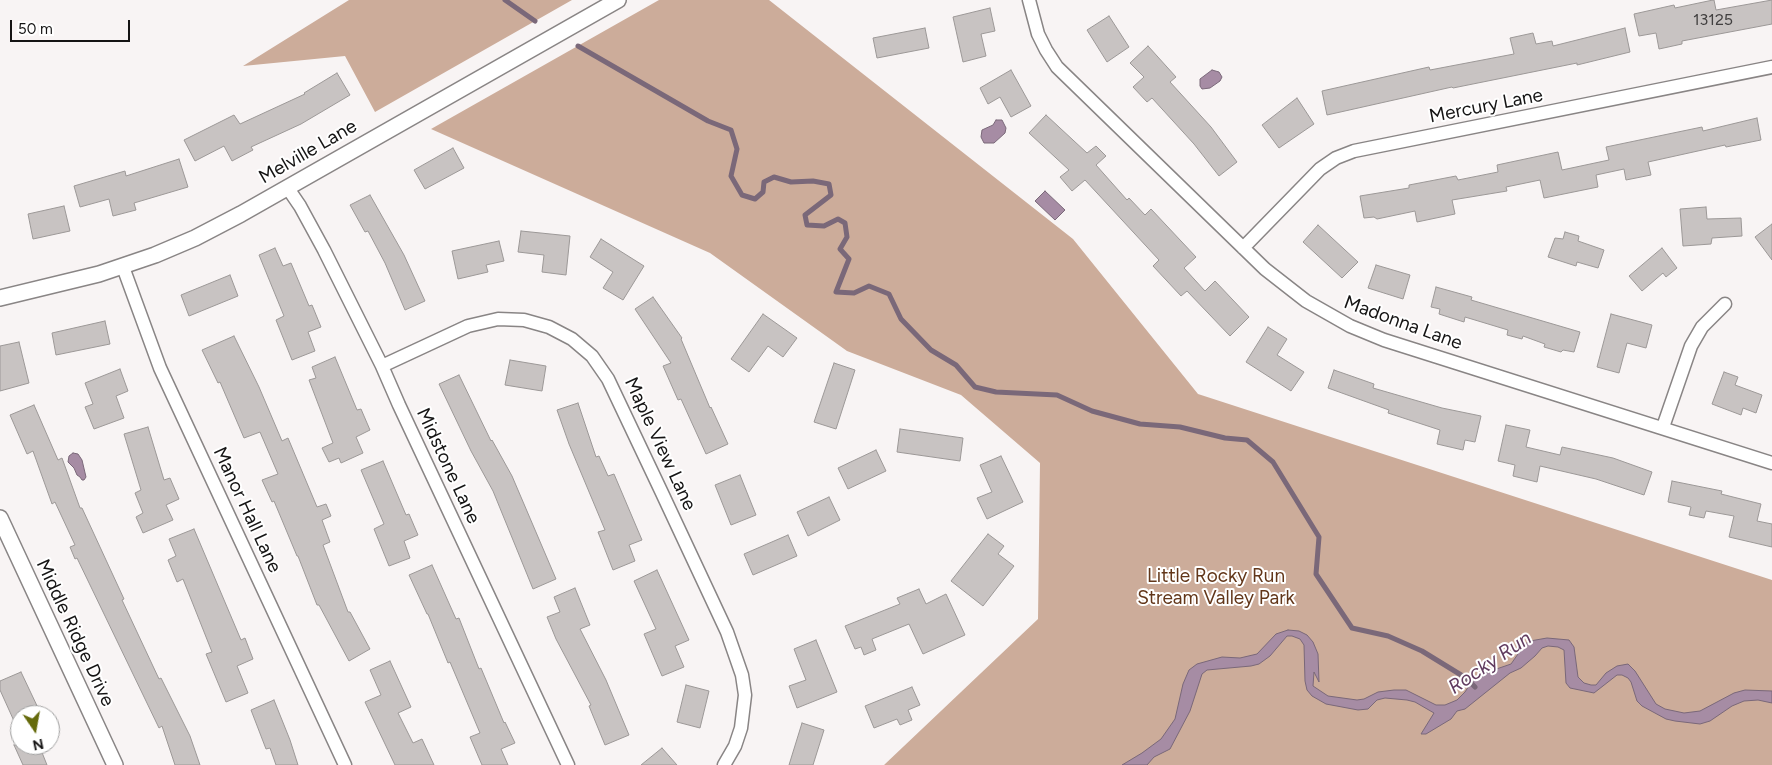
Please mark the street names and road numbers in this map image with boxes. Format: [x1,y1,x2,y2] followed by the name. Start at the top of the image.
[1427,84,1545,128] street label: Mercury Lane
[255,115,361,189] street label: Melville Lane
[1341,291,1465,355] street label: Madonna Lane
[619,374,701,514] street label: Maple View Lane
[411,405,485,527] street label: Midstone Lane
[208,444,286,576] street label: Manor Hall Lane
[31,556,119,710] street label: Middle Ridge Drive

